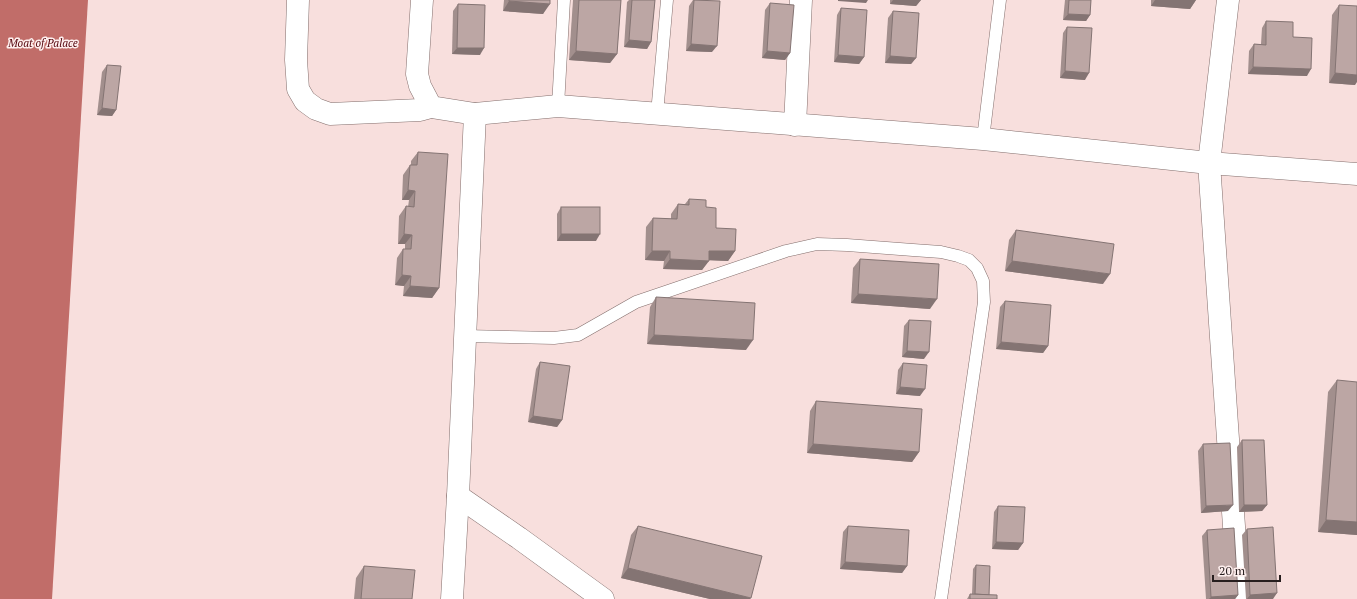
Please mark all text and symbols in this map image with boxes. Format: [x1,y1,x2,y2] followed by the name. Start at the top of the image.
[7,36,78,50] water label: Moat of Palace
[1213,557,1280,583] scale bar
[1219,563,1246,578] text: 20 m

